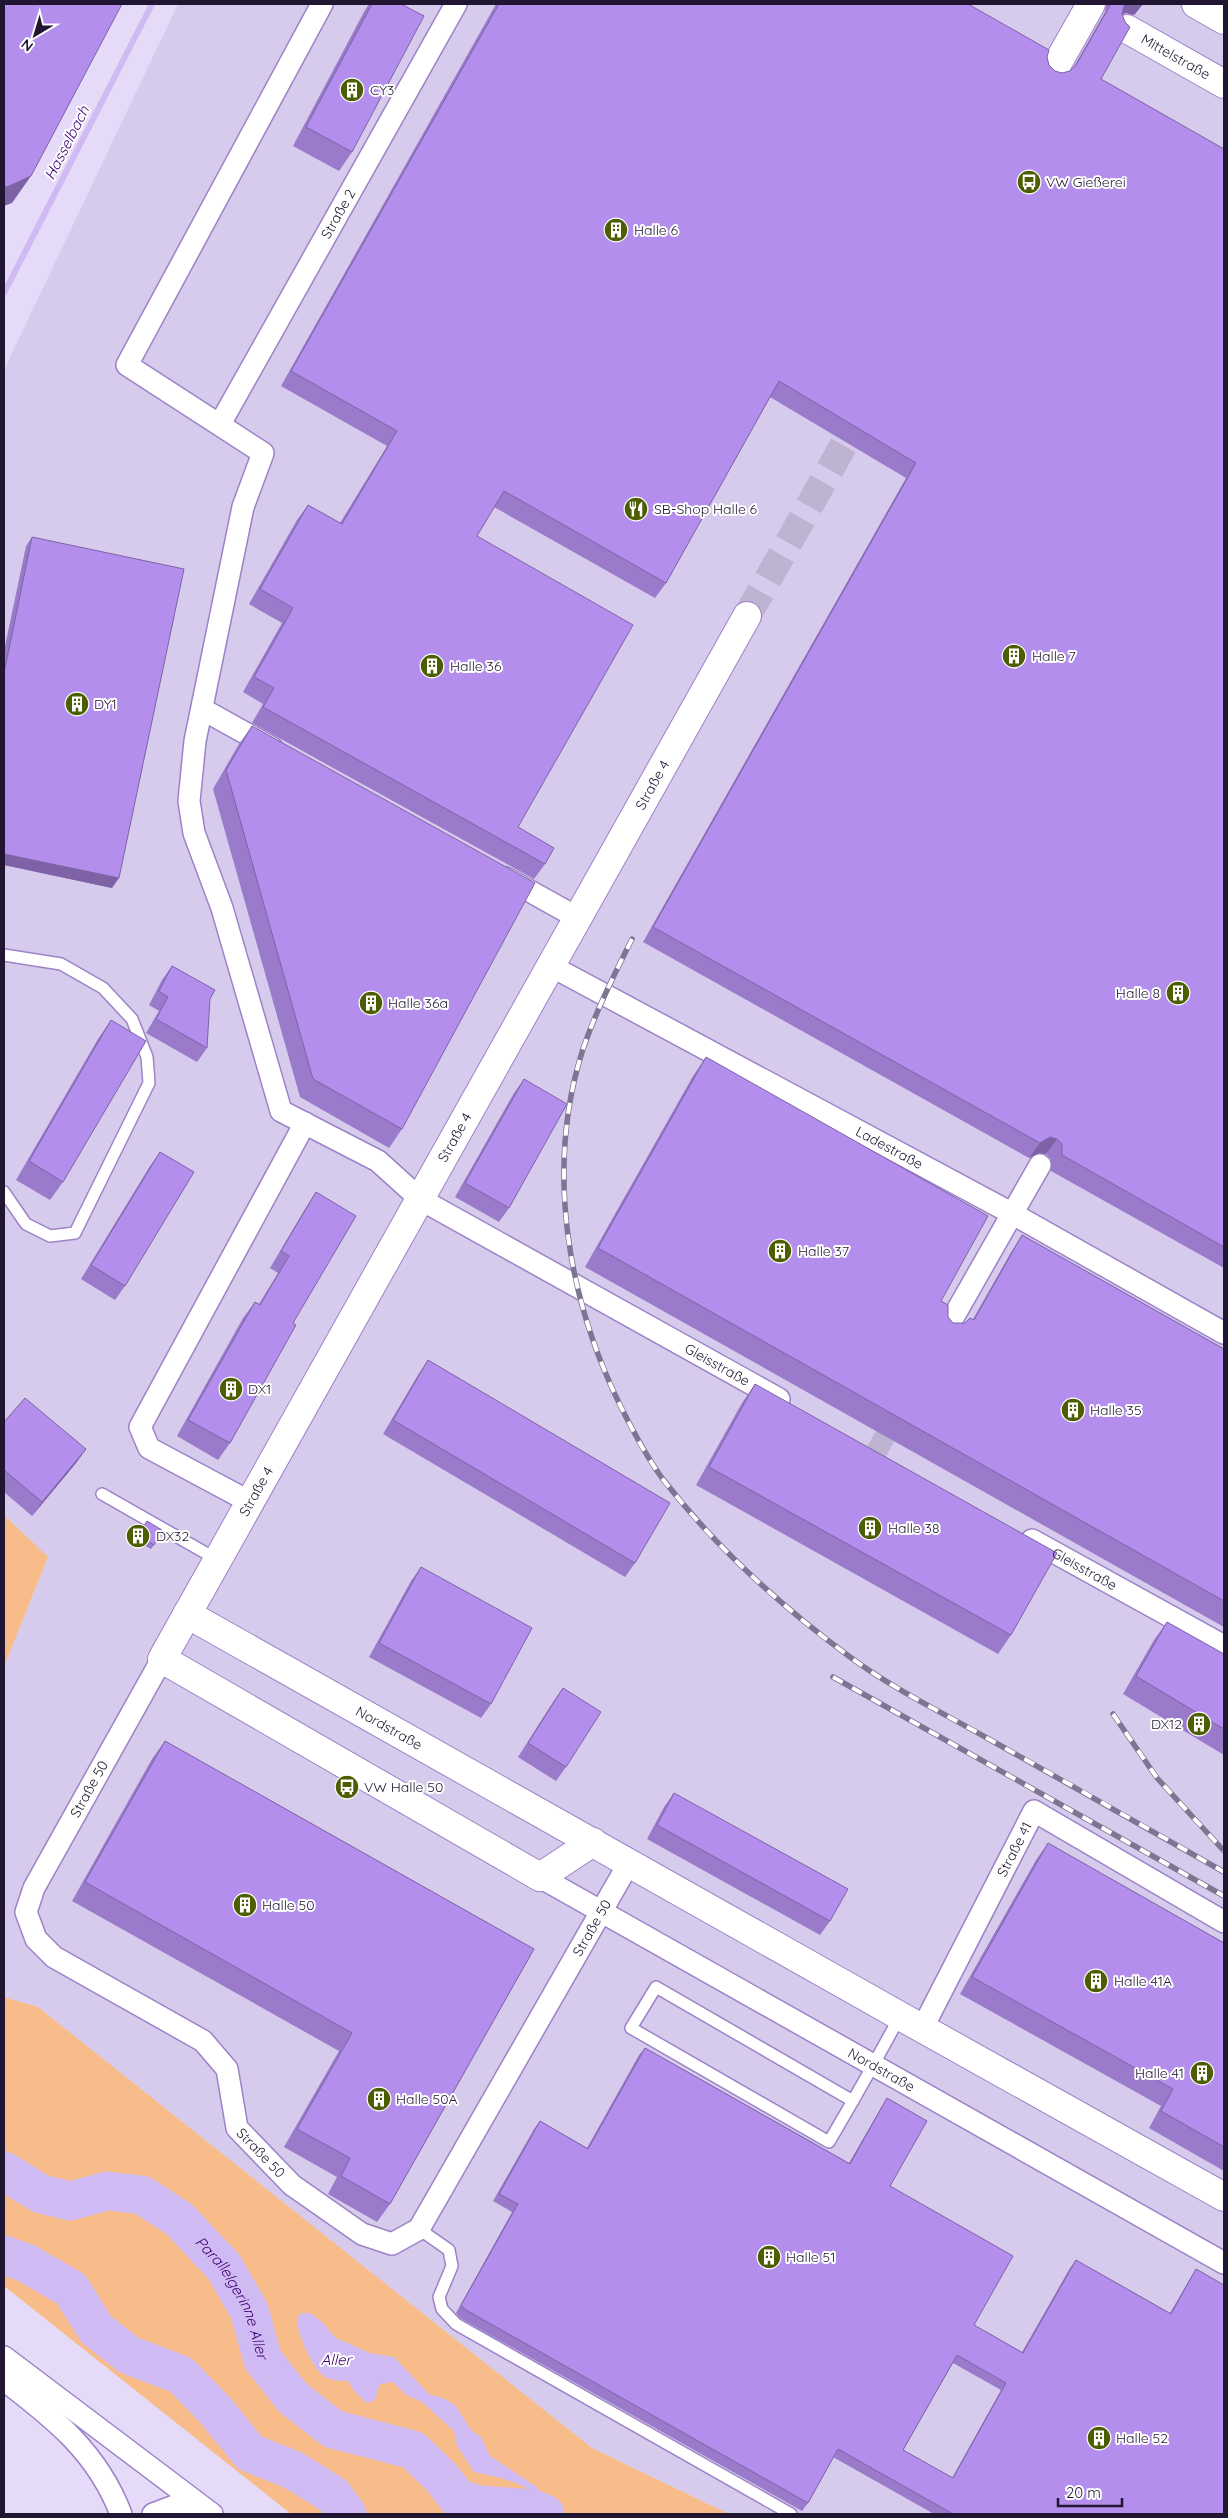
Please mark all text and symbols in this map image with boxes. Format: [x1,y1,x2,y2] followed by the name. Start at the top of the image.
[10,10,60,60] north arrow
[1138,30,1214,83] street label: Mittelstraße
[17,35,37,56] text: N
[339,77,365,103] building icon: CY3
[370,81,394,99] place label: CY3
[40,102,93,183] water label: Hasselbach
[1016,169,1042,195] bus stop icon: VW Gießerei
[1046,173,1126,191] place label: VW Gießerei
[317,186,359,242] street label: Straße 2
[603,217,629,243] building icon: Halle 6
[634,221,679,239] place label: Halle 6
[623,496,649,522] restaurant icon: SB-Shop Halle 6
[654,500,758,518] place label: SB-Shop Halle 6
[1001,643,1027,669] building icon: Halle 7
[1032,647,1076,665] place label: Halle 7
[419,653,445,679] building icon: Halle 36
[450,657,502,675] place label: Halle 36
[64,691,90,717] building icon: DY1
[94,695,117,713] place label: DY1
[631,757,673,813] street label: Straße 4
[1165,980,1191,1006] building icon: Halle 8
[1116,984,1160,1002] place label: Halle 8
[358,990,384,1016] building icon: Halle 36a
[388,994,448,1012] place label: Halle 36a
[434,1109,476,1165] street label: Straße 4
[853,1122,926,1173] street label: Ladestraße
[767,1238,793,1264] building icon: Halle 37
[798,1242,849,1260] place label: Halle 37
[682,1339,753,1390] street label: Gleisstraße
[218,1376,244,1402] building icon: DX1
[248,1380,271,1398] place label: DX1
[1060,1397,1086,1423] building icon: Halle 35
[1090,1401,1142,1419] place label: Halle 35
[235,1463,277,1519] street label: Straße 4
[857,1515,883,1541] building icon: Halle 38
[888,1519,940,1537] place label: Halle 38
[125,1523,151,1549] building icon: DX32
[156,1527,189,1545] place label: DX32
[1049,1544,1120,1594] street label: Gleisstraße
[353,1702,426,1754] street label: Nordstraße
[1186,1711,1212,1737] building icon: DX12
[1151,1715,1182,1733] place label: DX12
[66,1757,112,1821] street label: Straße 50
[334,1774,360,1800] bus stop icon: VW Halle 50
[364,1778,443,1796] place label: VW Halle 50
[993,1819,1036,1880] street label: Straße 41
[232,1892,258,1918] building icon: Halle 50
[262,1896,315,1914] place label: Halle 50
[568,1896,615,1959] street label: Straße 50
[1083,1968,1109,1994] building icon: Halle 41A
[1114,1972,1172,1990] place label: Halle 41A
[845,2044,918,2096] street label: Nordstraße
[1189,2060,1215,2086] building icon: Halle 41
[1135,2064,1184,2082] place label: Halle 41
[366,2086,392,2112] building icon: Halle 50A
[396,2090,458,2108] place label: Halle 50A
[233,2124,289,2181] street label: Straße 50
[191,2232,273,2363] water label: Parallelgerinne Aller
[756,2244,782,2270] building icon: Halle 51
[786,2248,835,2266] place label: Halle 51
[321,2350,354,2369] water label: Aller
[1086,2425,1112,2451] building icon: Halle 52
[1116,2429,1168,2447] place label: Halle 52
[1058,2476,1122,2508] scale bar
[1066,2483,1101,2502] text: 20 m

